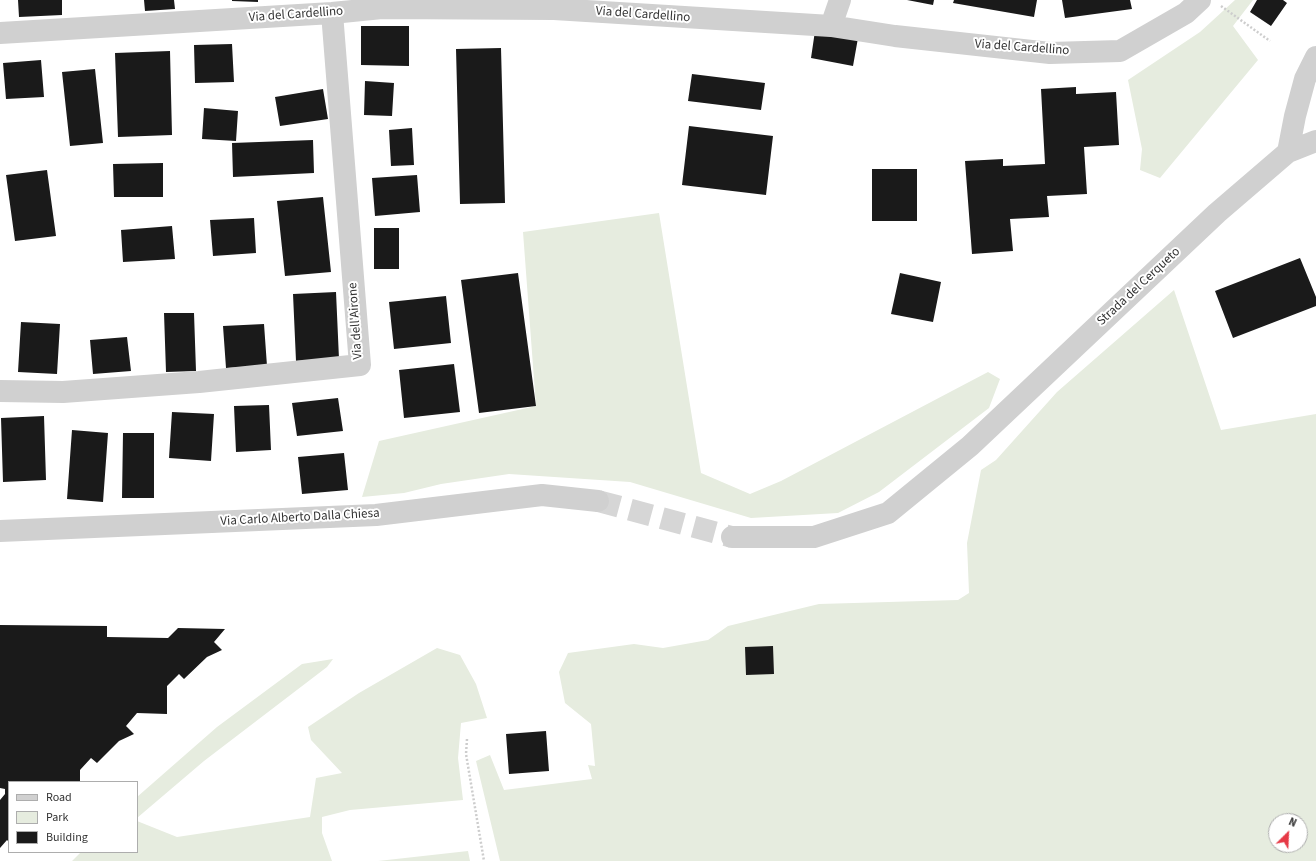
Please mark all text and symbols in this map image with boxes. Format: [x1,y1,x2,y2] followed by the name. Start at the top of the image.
[248,4,344,26] street label: Via del Cardellino
[595,4,691,26] street label: Via del Cardellino
[974,37,1070,59] street label: Via del Cardellino
[1094,245,1184,329] street label: Strada del Cerqueto
[346,282,366,360] street label: Via dell'Airone
[220,506,380,530] street label: Via Carlo Alberto Dalla Chiesa
[8,781,138,853] legend
[46,789,72,806] text: Road
[46,809,68,826] text: Park
[1268,813,1308,853] north arrow
[1286,814,1299,831] text: N
[46,829,88,846] text: Building

